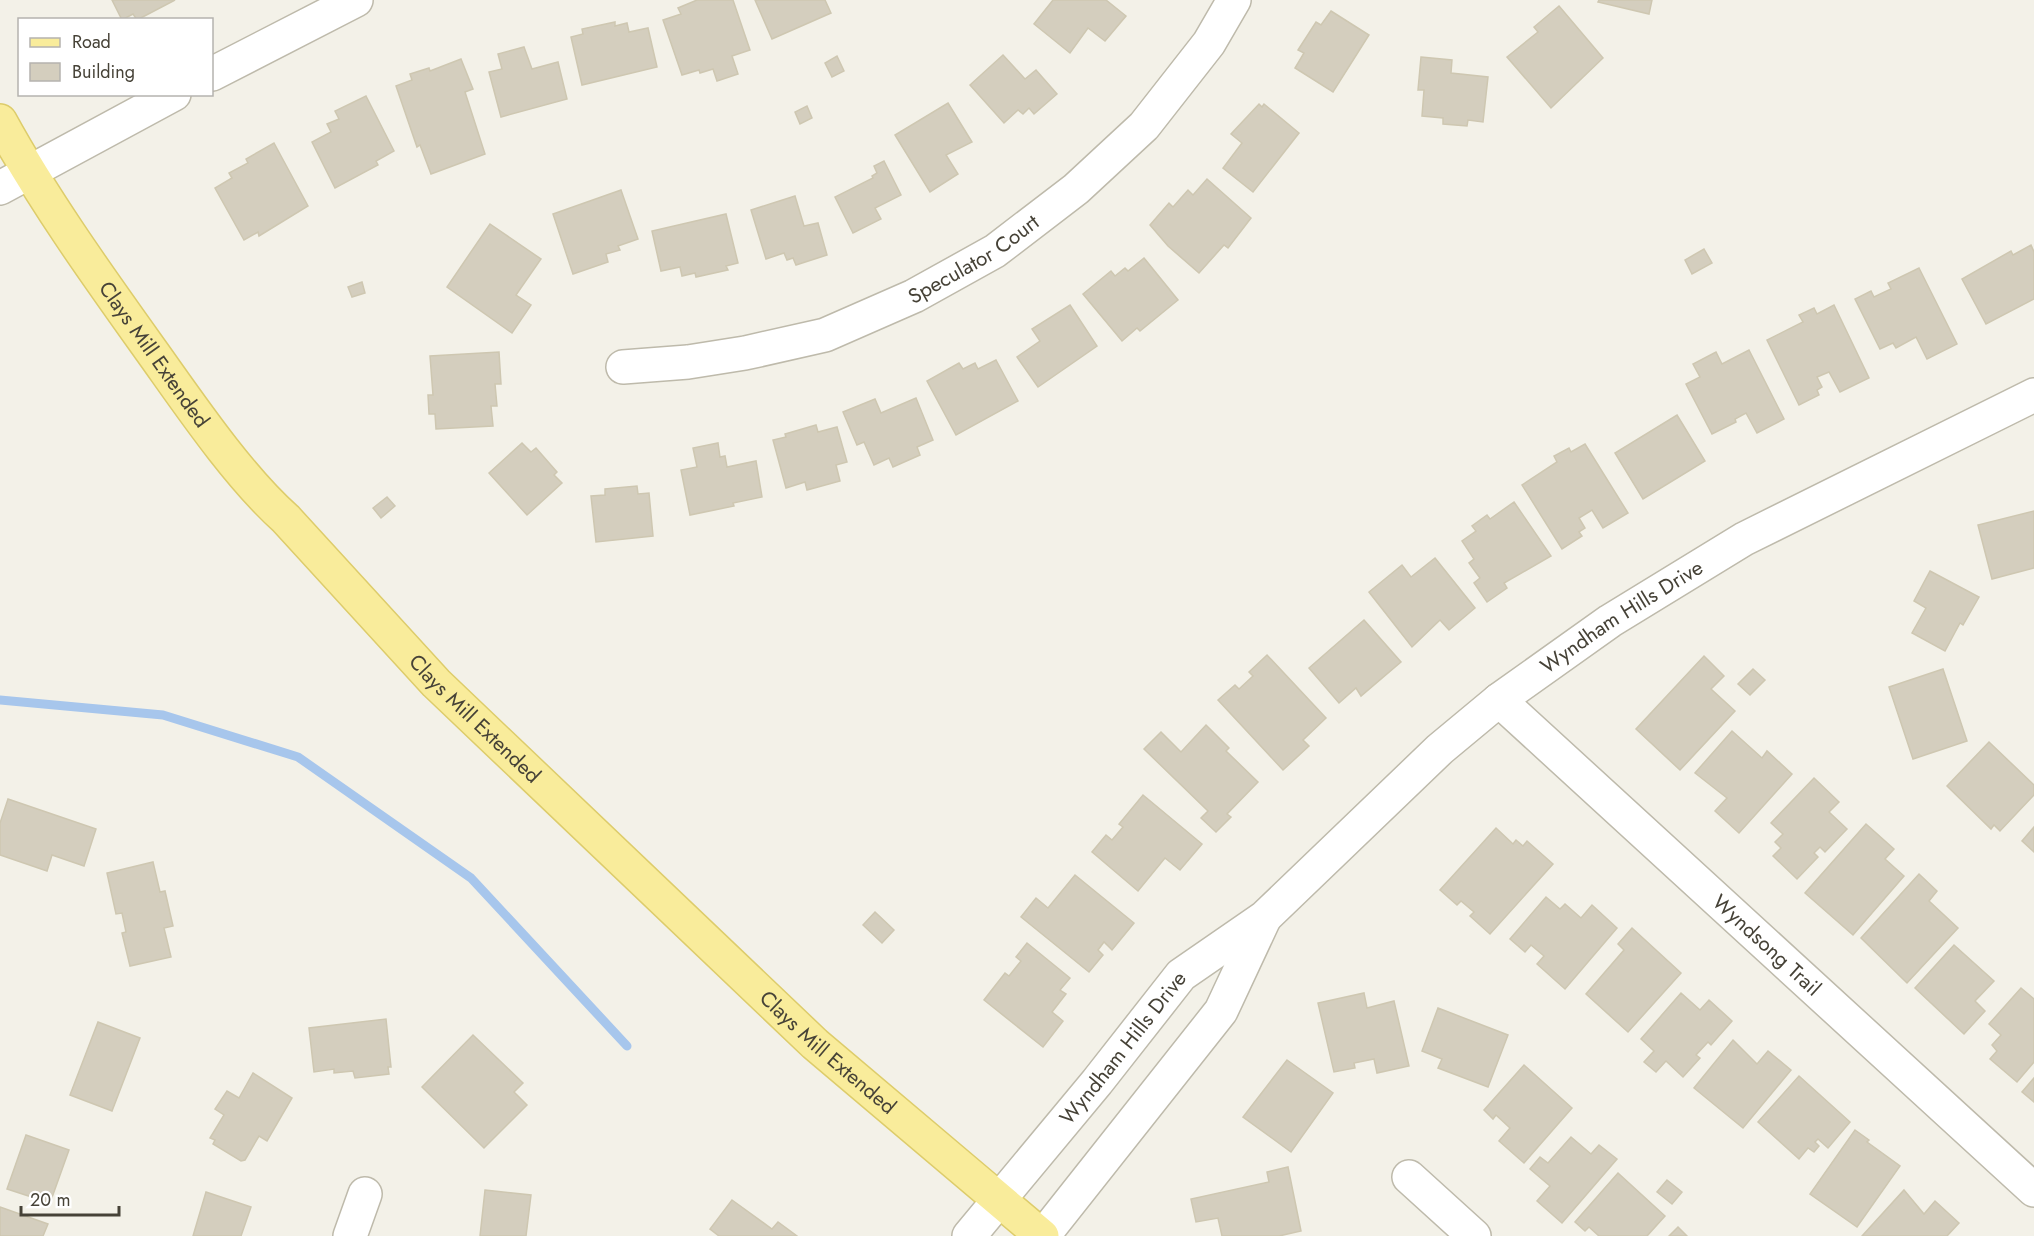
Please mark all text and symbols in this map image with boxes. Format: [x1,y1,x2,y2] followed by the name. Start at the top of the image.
[18,18,213,96] legend
[72,29,111,55] text: Road
[72,59,135,85] text: Building
[902,207,1045,311] street label: Speculator Court
[91,275,217,434] street label: Clays Mill Extended
[1534,553,1709,681] street label: Wyndham Hills Drive
[402,648,547,790] street label: Clays Mill Extended
[1706,887,1828,1003] street label: Wyndsong Trail
[1053,965,1194,1131] street label: Wyndham Hills Drive
[753,984,903,1121] street label: Clays Mill Extended
[21,1179,118,1217] scale bar
[30,1187,70,1213] text: 20 m

